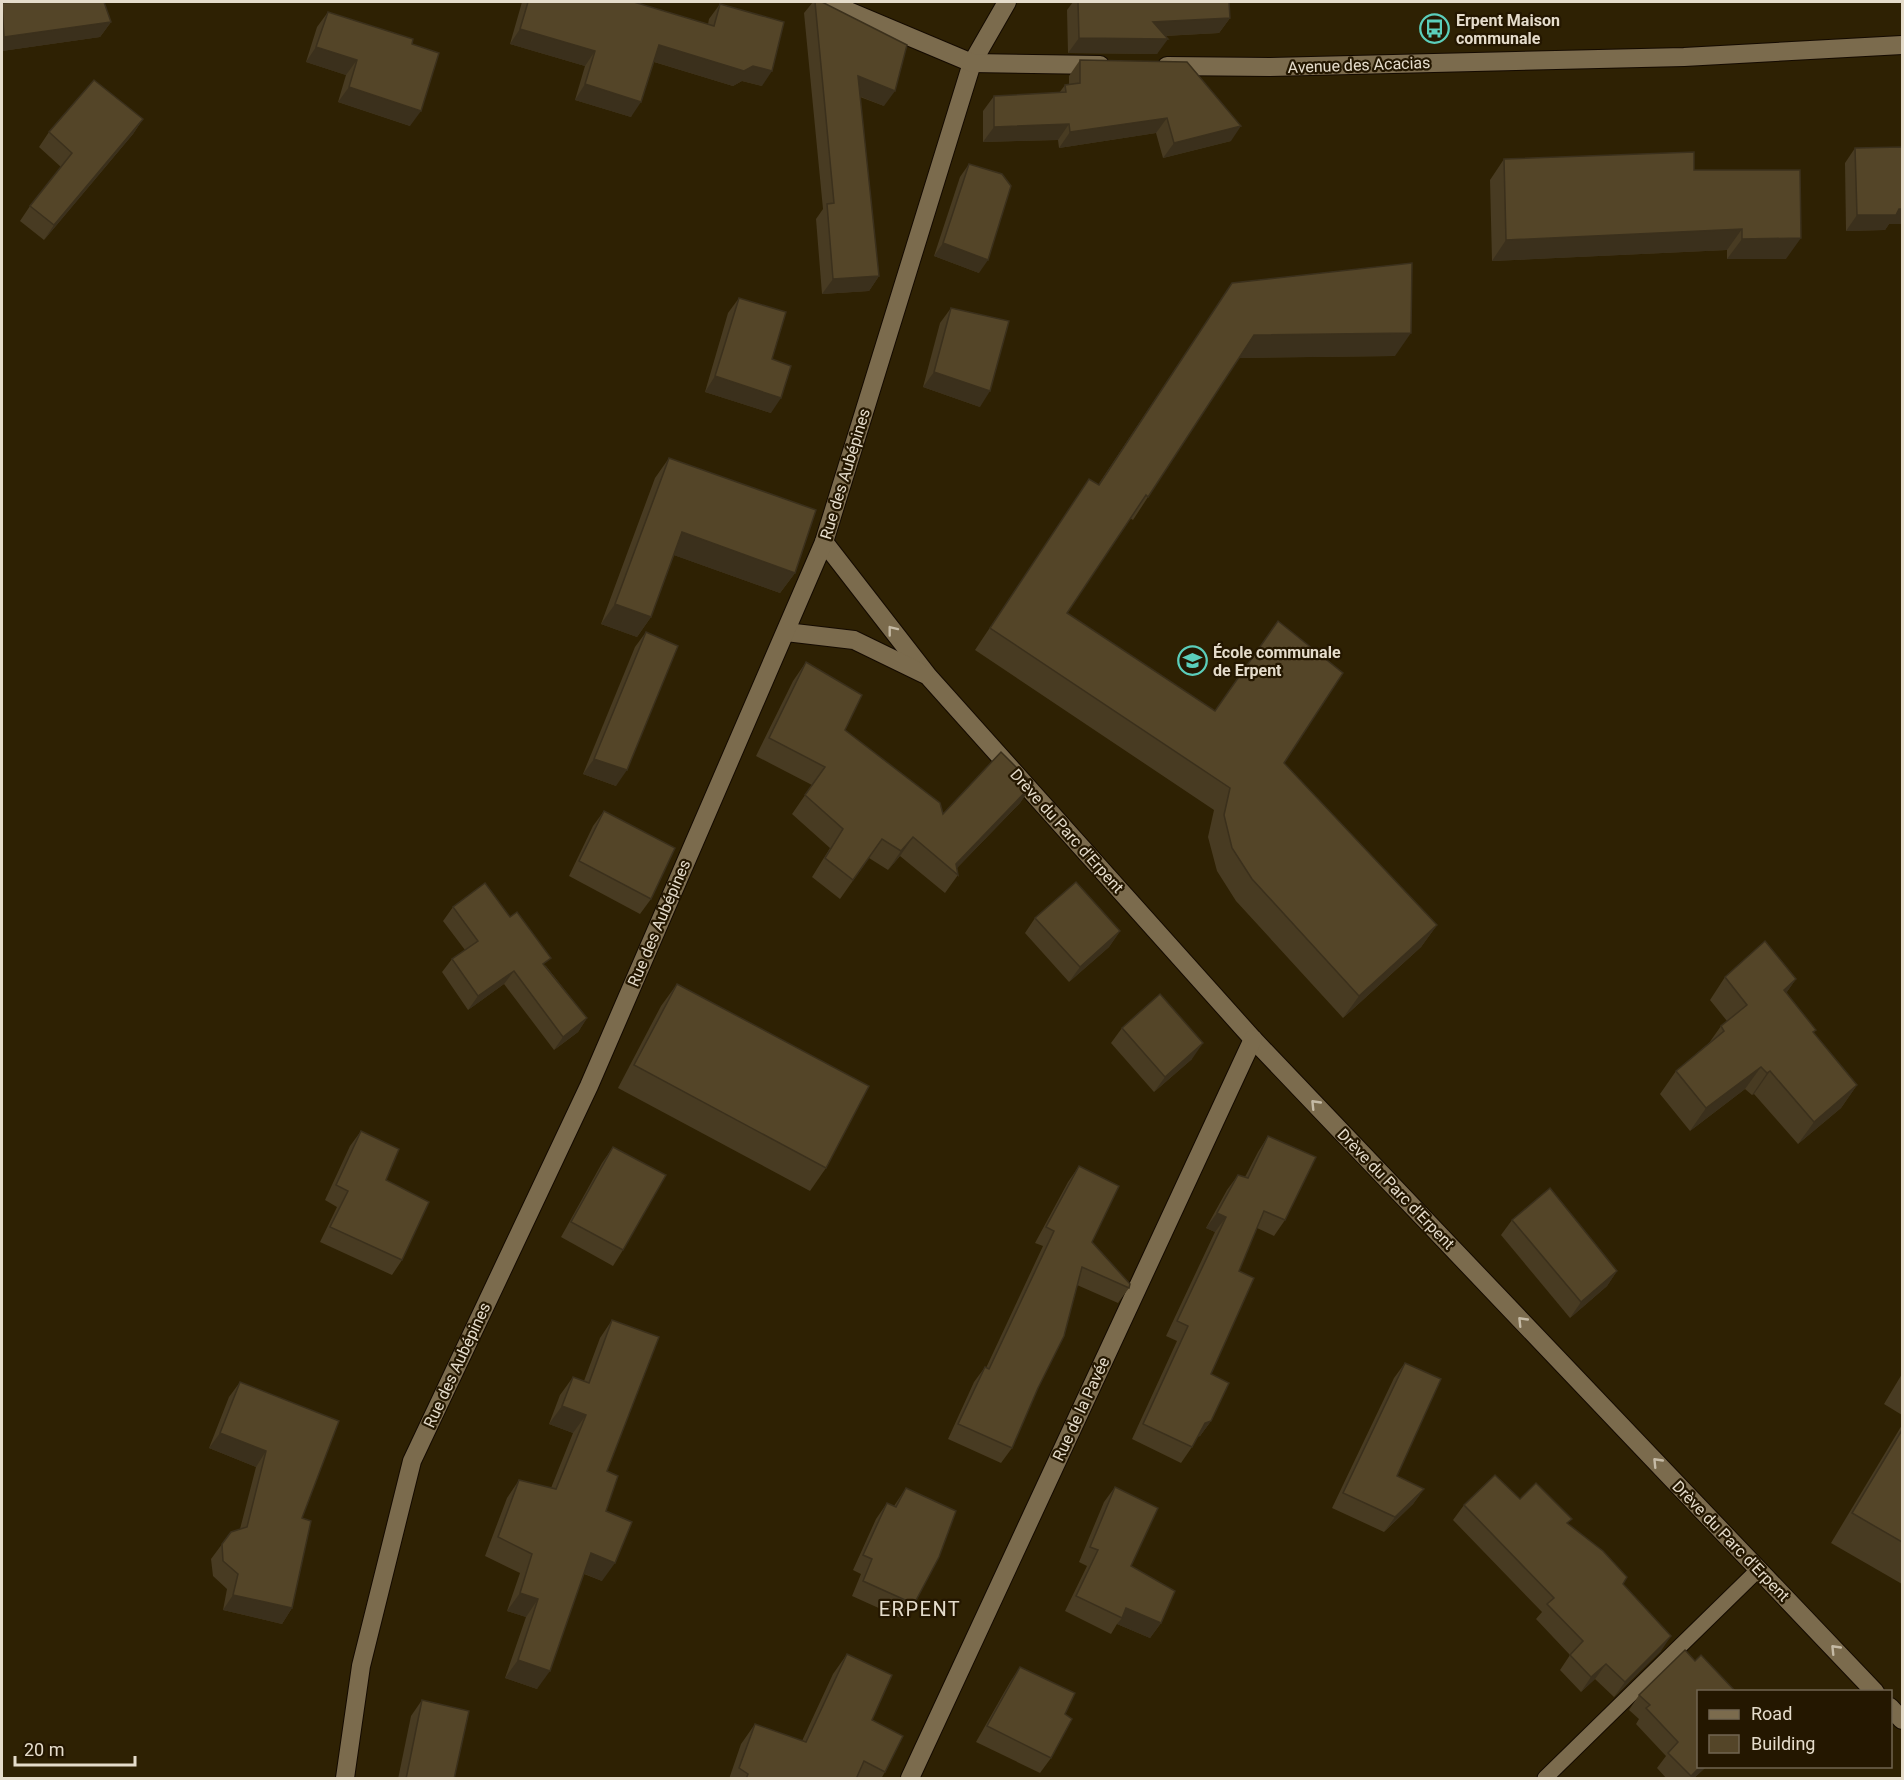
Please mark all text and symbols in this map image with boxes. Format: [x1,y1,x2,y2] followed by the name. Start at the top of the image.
[1456,11,1560,48] place label: Erpent Maison communale
[1419,13,1451,45] bus stop icon: Erpent Maison communale
[1287,53,1431,77] street label: Avenue des Acacias
[816,406,874,542] street label: Rue des Aubépines
[889,625,900,636] one-way arrow
[1213,643,1341,680] place label: École communale de Erpent
[1176,645,1208,677] school or university icon: École communale de Erpent
[1006,765,1128,897] street label: Drève du Parc d'Erpent
[624,857,694,989] street label: Rue des Aubépines
[1312,1101,1323,1112] one-way arrow
[1333,1125,1459,1253] street label: Drève du Parc d'Erpent
[420,1299,494,1431] street label: Rue des Aubépines
[1519,1318,1530,1329] one-way arrow
[1049,1354,1113,1464] street label: Rue de la Pavée
[1653,1459,1664,1469] one-way arrow
[1668,1477,1794,1605] street label: Drève du Parc d'Erpent
[879,1597,961,1621] district label: ERPENT
[1831,1646,1842,1656] one-way arrow
[1697,1690,1892,1768] legend
[1751,1703,1792,1724] text: Road
[15,1729,135,1767] scale bar
[1751,1733,1815,1754] text: Building
[24,1739,64,1760] text: 20 m

